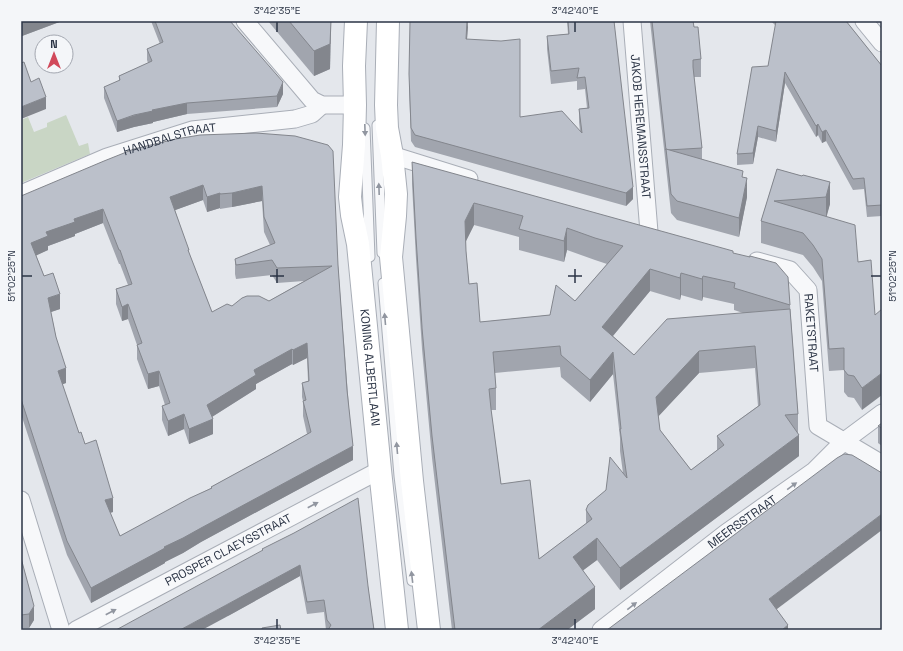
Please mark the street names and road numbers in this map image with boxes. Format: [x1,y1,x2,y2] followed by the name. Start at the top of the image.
[627,54,654,200] street label: JAKOB HEREMANSSTRAAT
[121,119,217,159] street label: HANDBALSTRAAT
[800,293,822,373] street label: RAKETSTRAAT
[356,308,384,427] street label: KONING ALBERTLAAN
[704,492,780,552] street label: MEERSSTRAAT
[162,510,294,590] street label: PROSPER CLAEYSSTRAAT

